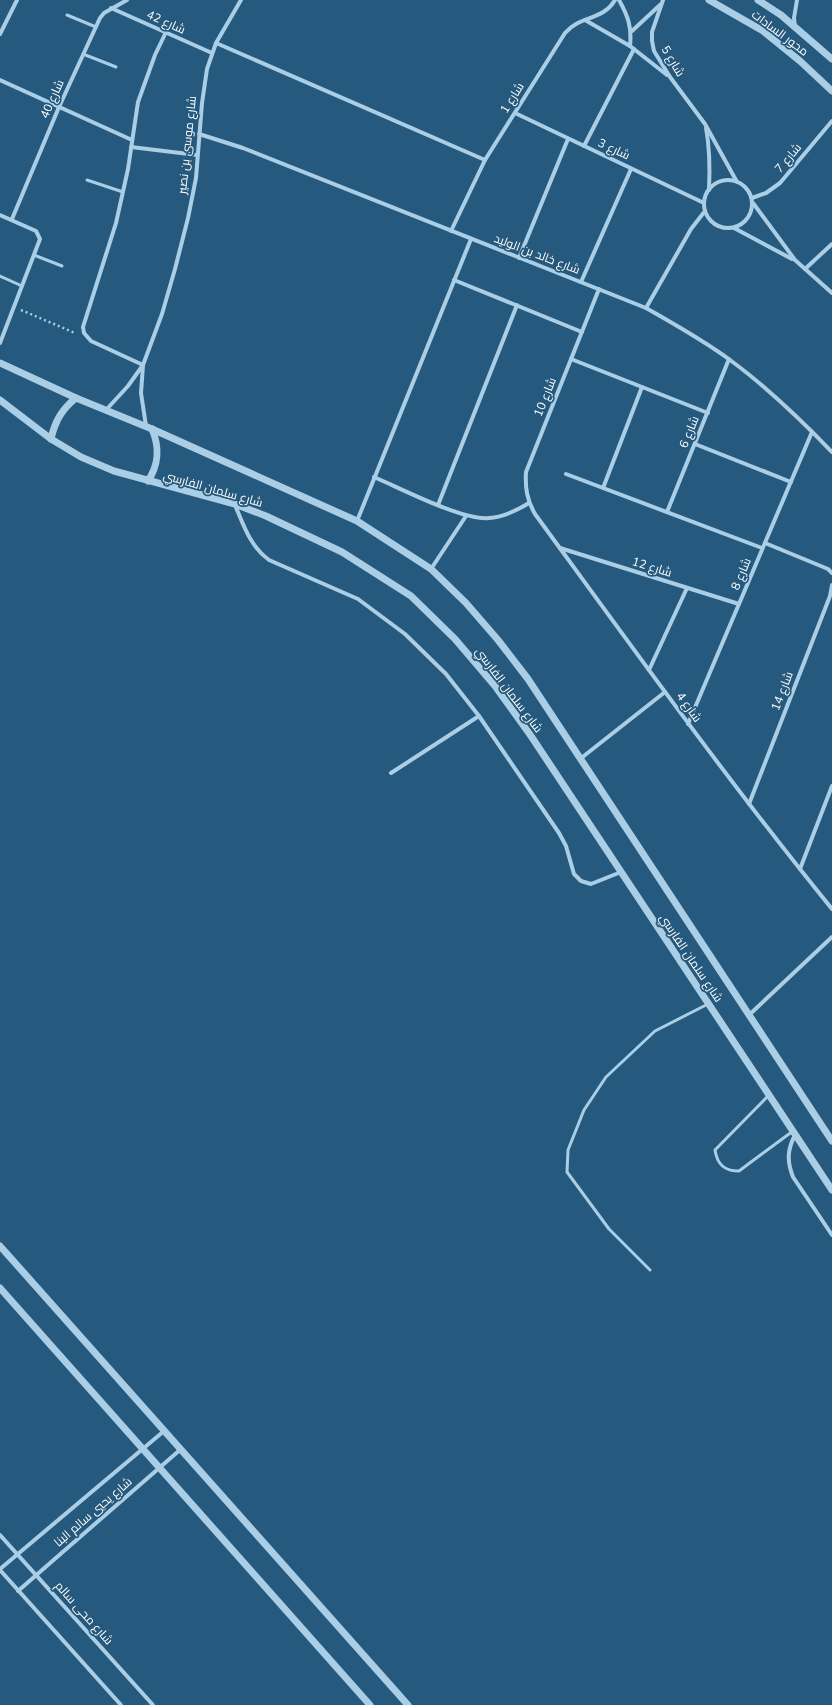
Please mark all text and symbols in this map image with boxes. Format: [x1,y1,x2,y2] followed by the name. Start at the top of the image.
[144,6,188,38] street label: شارع 42
[748,6,812,60] street label: محور السادات
[658,43,689,80] street label: شارع 5
[36,77,68,121] street label: شارع 40
[496,79,528,116] street label: شارع 1
[174,95,200,196] street label: شارع موسى بن نصير
[595,135,633,163] street label: شارع 3
[771,140,805,176] street label: شارع 7
[492,230,582,278] street label: شارع خالد بن الوليد
[530,375,560,419] street label: شارع 10
[675,413,703,451] street label: شارع 6
[161,467,265,513] street label: شارع سلمان الفارسي
[630,553,674,581] street label: شارع 12
[727,555,755,593] street label: شارع 8
[470,644,546,737] street label: شارع سلمان الفارسي
[767,669,797,713] street label: شارع 14
[673,689,705,725] street label: شارع 4
[654,911,726,1006] street label: شارع سلمان الفارسي
[51,1474,135,1550] street label: شارع يحيي سالم البنا
[51,1578,117,1648] street label: شارع محى سالم

